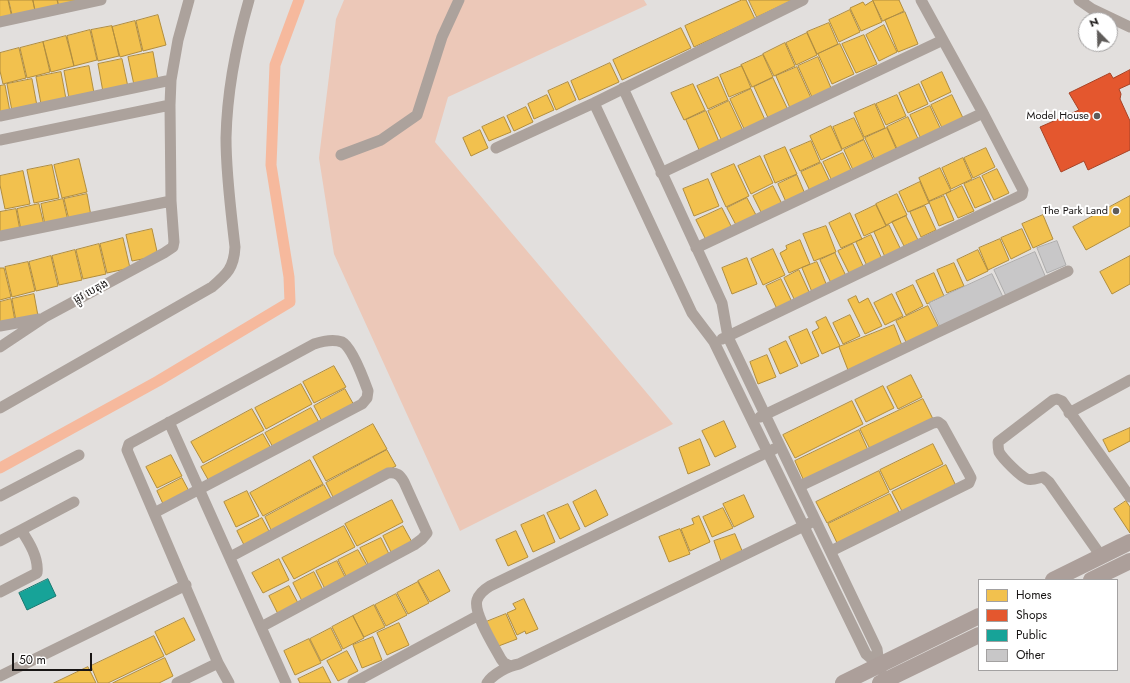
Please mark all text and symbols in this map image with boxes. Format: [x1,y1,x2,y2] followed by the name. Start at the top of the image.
[1078,12,1118,52] north arrow
[1087,13,1101,31] text: N
[1027,109,1089,123] place label: Model House
[1092,111,1102,121] marker: Model House
[1043,204,1108,218] place label: The Park Land
[1111,206,1121,216] marker: The Park Land
[71,277,111,307] street label: ផ្លូវ បេតុង
[978,579,1118,671] legend
[1016,586,1052,604] text: Homes
[1016,606,1047,624] text: Shops
[1016,626,1047,644] text: Public
[14,645,94,671] scale bar
[1016,646,1045,664] text: Other
[19,651,46,669] text: 50 m

